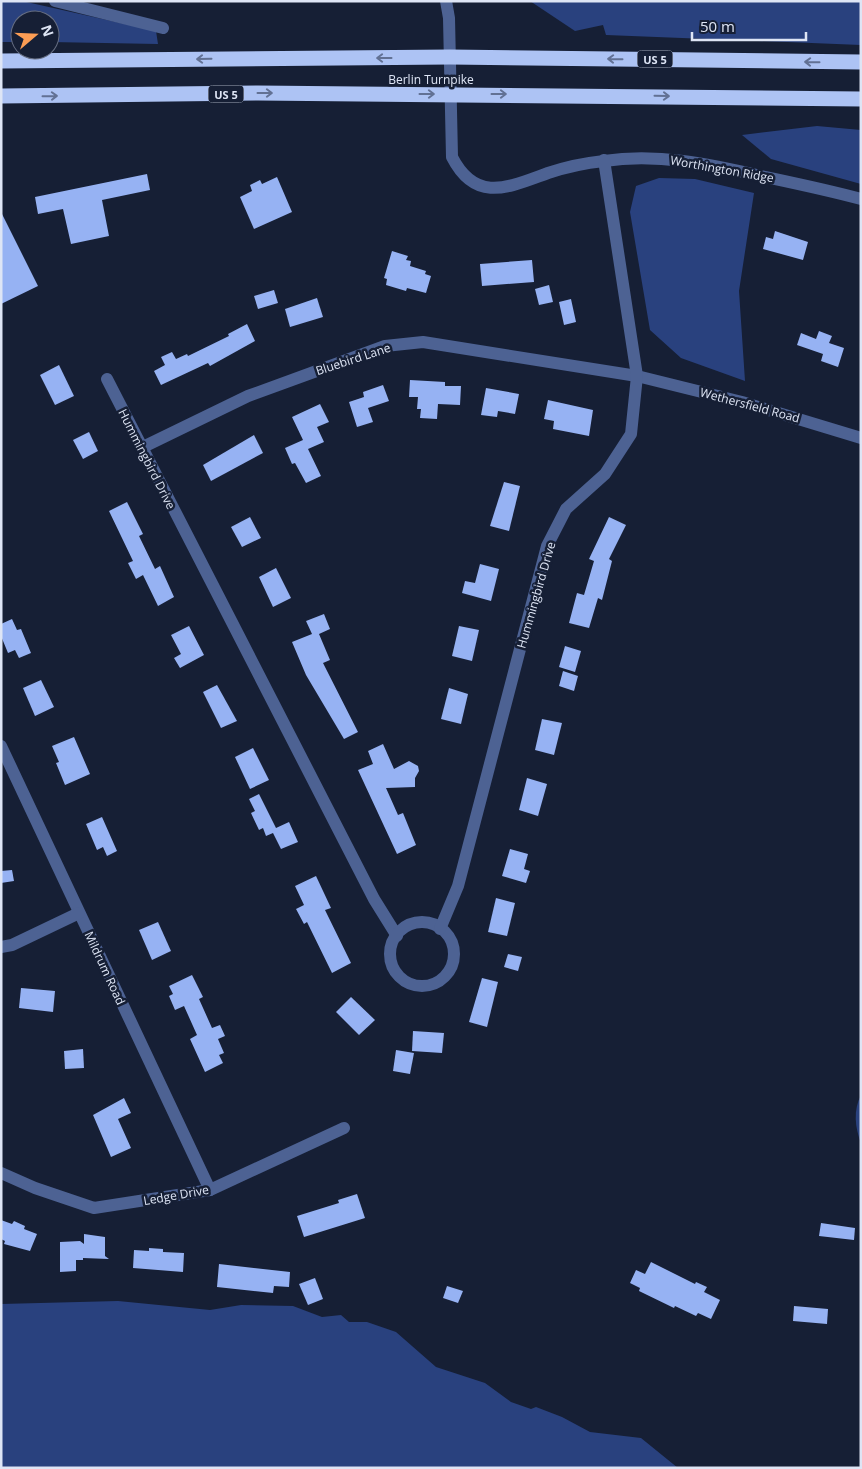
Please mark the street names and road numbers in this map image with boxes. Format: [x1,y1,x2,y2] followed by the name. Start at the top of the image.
[638,51,672,68] road number: US 5
[388,71,474,88] street label: Berlin Turnpike
[208,86,244,102] road number: US 5
[669,152,775,187] street label: Worthington Ridge
[313,339,393,379] street label: Bluebird Lane
[698,383,802,427] street label: Wethersfield Road
[114,406,180,512] street label: Hummingbird Drive
[513,539,559,650] street label: Hummingbird Drive
[81,928,129,1008] street label: Mildrum Road
[142,1181,210,1209] street label: Ledge Drive

